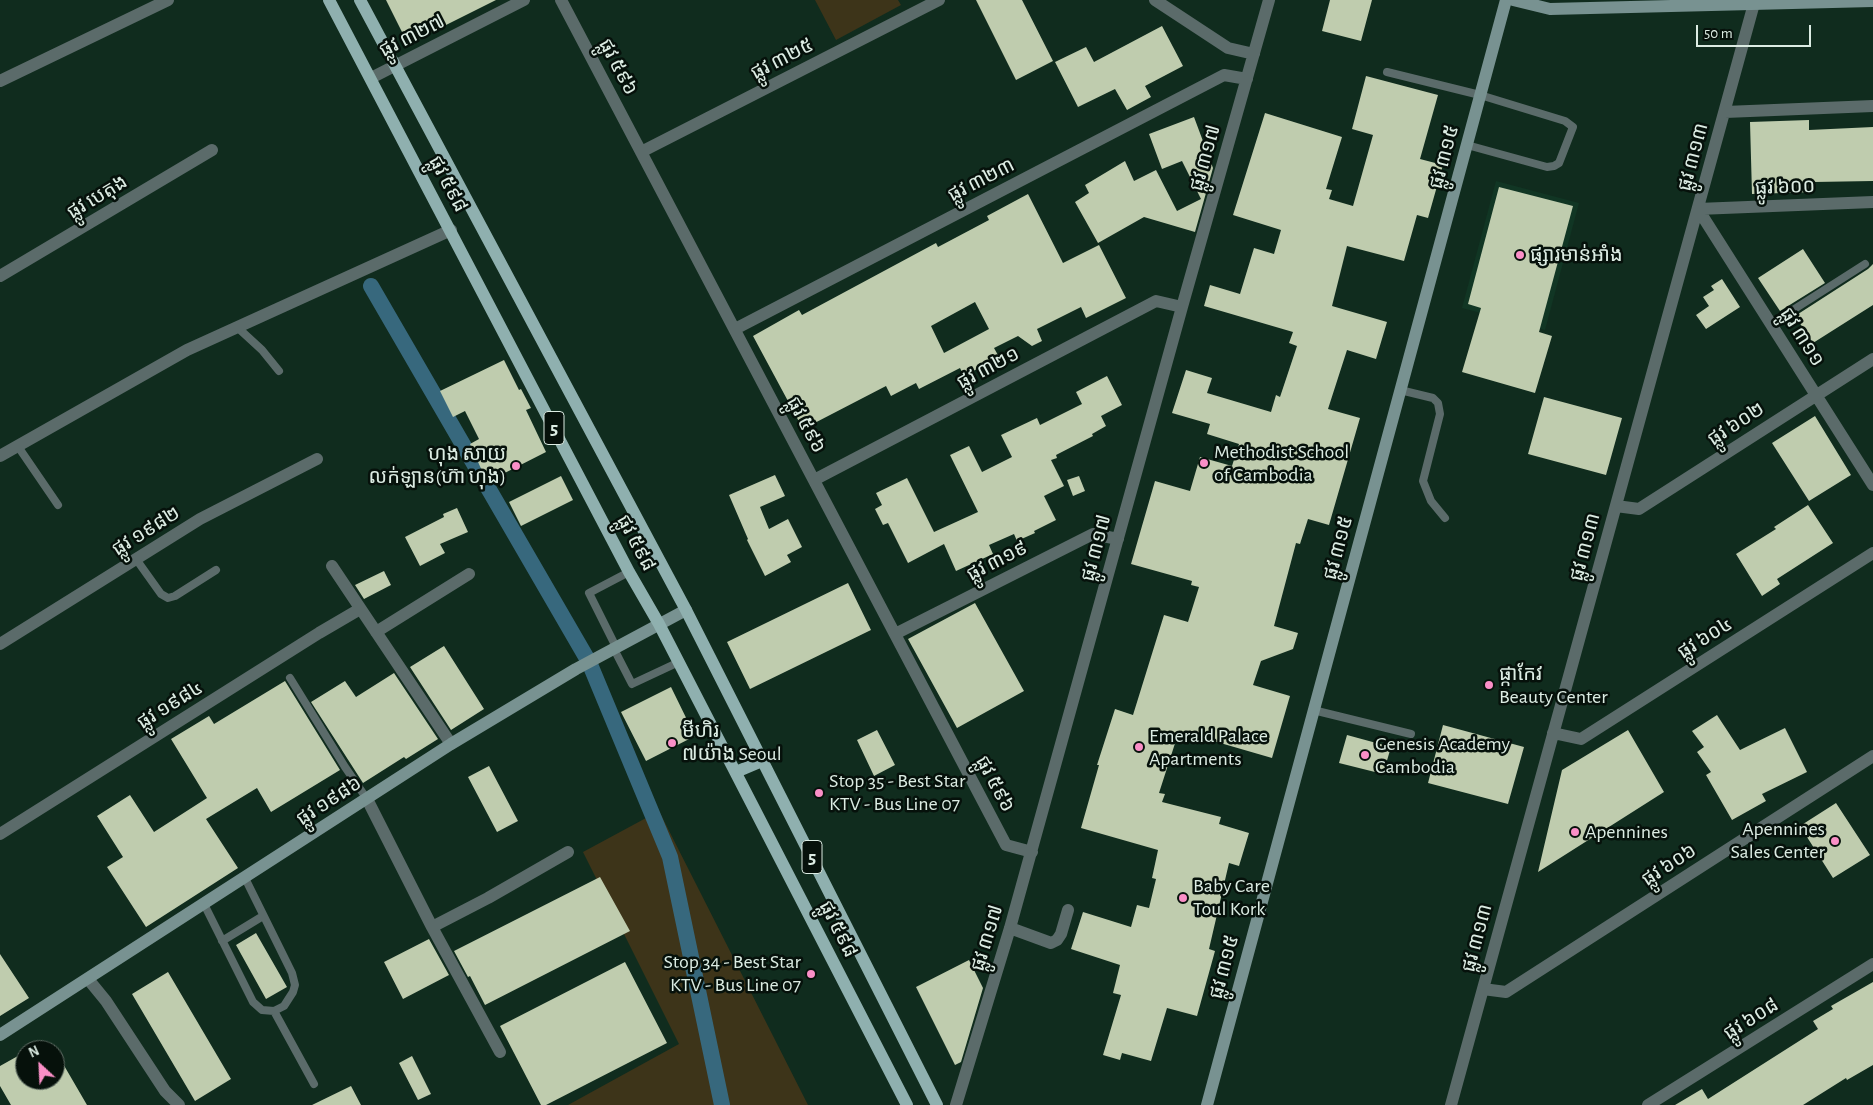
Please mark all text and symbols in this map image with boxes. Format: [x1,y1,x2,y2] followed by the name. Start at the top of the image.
[375,9,449,63] street label: ផ្លូវ ៣២៧
[1698,15,1813,47] scale bar
[1704,26,1733,41] text: 50 m
[746,33,818,85] street label: ផ្លូវ ៣២៥
[593,35,643,99] street label: ផ្លូវ ៥៩៦
[1672,120,1714,194] street label: ផ្លូវ ៣១៣
[1184,122,1226,194] street label: ផ្លូវ ៣១៧
[1424,122,1464,192] street label: ផ្លូវ ៣១៥
[423,152,473,216] street label: ផ្លូវ ៥៩៨
[943,153,1019,207] street label: ផ្លូវ ៣២៣
[62,170,132,224] street label: ផ្លូវ បេតុង
[1754,174,1816,200] street label: ផ្លូវ ៦០០
[1530,243,1623,267] place label: ផ្សារមាន់អាំង
[1514,249,1526,261] marker: ផ្សារមាន់អាំង
[1775,303,1829,371] street label: ផ្លូវ ៣១១
[953,342,1023,394] street label: ផ្លូវ ៣២១
[781,393,831,457] street label: ផ្លូវ ៥៩៦
[1703,397,1769,451] street label: ផ្លូវ ៦០២
[544,412,564,444] road number: 5
[1214,440,1349,487] place label: Methodist School of Cambodia
[369,442,506,489] place label: ហុង សាយ លក់ឡាន(ហ៊ា ហុង)
[1198,457,1210,469] marker: Methodist School of Cambodia
[510,460,522,472] marker: ហុង សាយ លក់ឡាន(ហ៊ា ហុង)
[108,501,184,561] street label: ផ្លូវ ១៩៨២
[1564,510,1606,584] street label: ផ្លូវ ៣១៣
[611,511,661,575] street label: ផ្លូវ ៥៩៨
[1076,512,1116,584] street label: ផ្លូវ ៣១៧
[1318,513,1358,583] street label: ផ្លូវ ៣១៥
[963,536,1031,586] street label: ផ្លូវ ៣១៩
[1673,612,1737,664] street label: ផ្លូវ ៦០៤
[1499,662,1608,709] place label: ផ្កាកែវ Beauty Center
[133,675,207,735] street label: ផ្លូវ ១៩៨៤
[1483,679,1495,691] marker: ផ្កាកែវ Beauty Center
[682,719,782,766] place label: មីហិរ ៧យ៉ាង Seoul
[1149,724,1268,771] place label: Emerald Palace Apartments
[1375,732,1510,779] place label: Genesis Academy Cambodia
[666,737,678,749] marker: មីហិរ ៧យ៉ាង Seoul
[1133,741,1145,753] marker: Emerald Palace Apartments
[1359,749,1371,761] marker: Genesis Academy Cambodia
[970,752,1020,816] street label: ផ្លូវ ៥៩៦
[829,769,965,816] place label: Stop 35 - Best Star KTV - Bus Line 07
[292,771,366,831] street label: ផ្លូវ ១៩៨៦
[813,787,825,799] marker: Stop 35 - Best Star KTV - Bus Line 07
[1731,817,1825,864] place label: Apennines Sales Center
[1585,820,1668,844] place label: Apennines
[1569,826,1581,838] marker: Apennines
[1829,835,1841,847] marker: Apennines Sales Center
[1637,838,1701,892] street label: ផ្លូវ ៦០៦
[802,840,822,874] road number: 5
[1193,874,1270,921] place label: Baby Care Toul Kork
[1177,892,1189,904] marker: Baby Care Toul Kork
[814,897,862,961] street label: ផ្លូវ ៥៩៨
[1456,901,1498,975] street label: ផ្លូវ ៣១៣
[966,902,1008,974] street label: ផ្លូវ ៣១៧
[1204,932,1244,1002] street label: ផ្លូវ ៣១៥
[663,950,801,997] place label: Stop 34 - Best Star KTV - Bus Line 07
[805,968,817,980] marker: Stop 34 - Best Star KTV - Bus Line 07
[1719,993,1783,1045] street label: ផ្លូវ ៦០៨
[15,1040,65,1090] north arrow
[27,1044,41,1061] text: N

